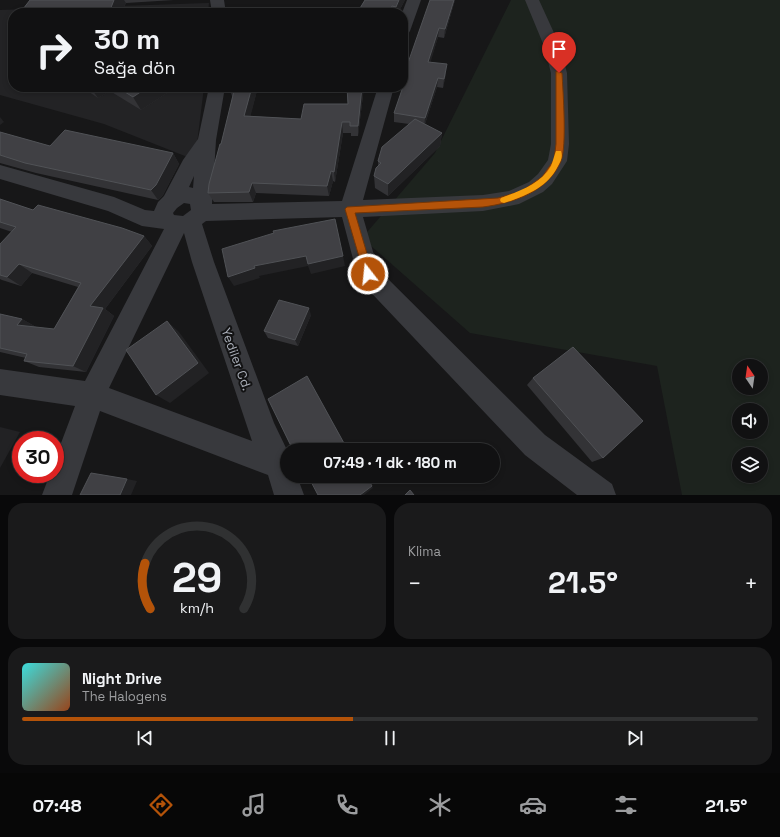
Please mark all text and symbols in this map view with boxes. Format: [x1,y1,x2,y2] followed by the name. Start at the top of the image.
[94,21,160,57] text: 30 m
[28,24,80,76] icon: right
[542,32,576,73] pin
[548,38,570,60] icon: arrive
[94,56,175,79] text: Sağa dön
[347,253,389,295] position arrow
[217,326,256,393] street label: Yediler Cd.
[732,359,768,395] north arrow
[732,359,768,483] map controls
[732,403,768,439] button: sound
[12,431,64,483] speed limit sign: 30
[732,447,768,483] button: layers
[323,453,457,472] text: 07:49 · 1 dk · 180 m
[408,543,441,560] text: Klima
[172,551,222,604] text: 29
[548,563,618,602] text: 21.5°
[408,569,422,597] text: −
[744,569,758,597] text: +
[180,599,214,617] text: km/h
[82,669,162,688] text: Night Drive
[82,688,167,705] text: The Halogens
[134,727,156,749] icon: previous
[379,727,401,749] icon: pause
[624,727,646,749] icon: next
[147,791,175,819] icon: directions
[240,791,268,819] icon: music
[333,791,361,819] icon: phone
[426,791,454,819] icon: climate
[519,791,547,819] icon: car
[612,791,640,819] icon: filters
[33,794,81,817] text: 07:48
[705,794,747,817] text: 21.5°

